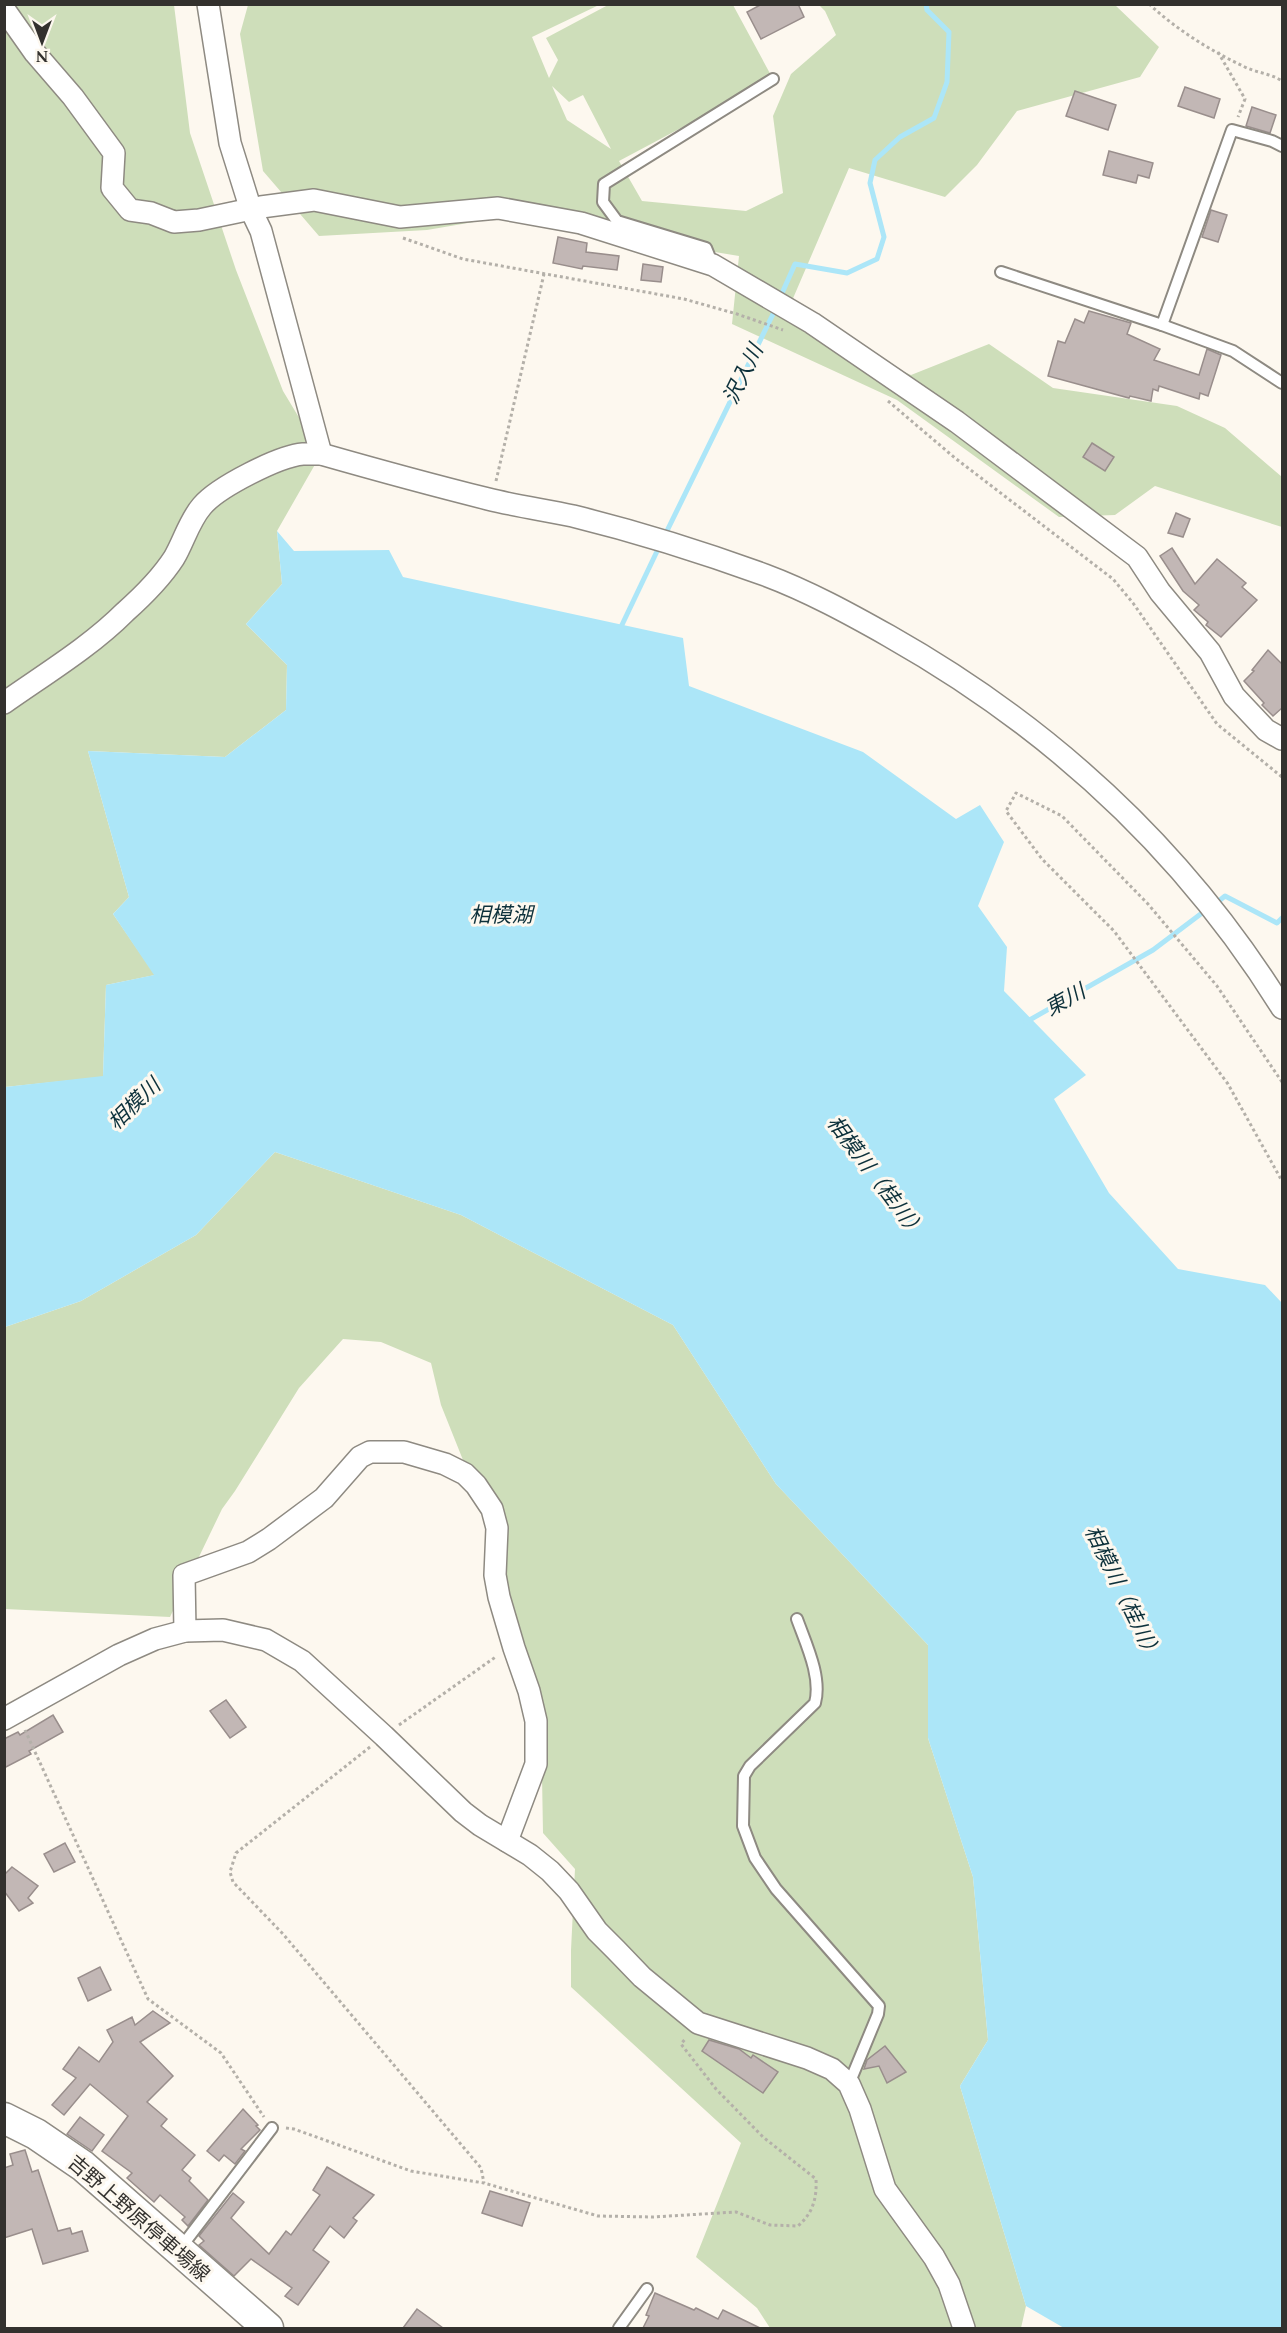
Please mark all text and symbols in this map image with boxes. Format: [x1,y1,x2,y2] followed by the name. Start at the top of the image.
[12,12,72,72] north arrow
[35,44,49,68] text: N
[716,337,773,410] water label: 沢入川
[470,900,535,932] water label: 相模湖
[1039,976,1093,1025] water label: 東川
[101,1070,170,1138] water label: 相模川
[818,1109,932,1246] water label: 相模川（桂川）
[1076,1520,1169,1667] water label: 相模川（桂川）
[61,2148,216,2289] street label: 吉野上野原停車場線

